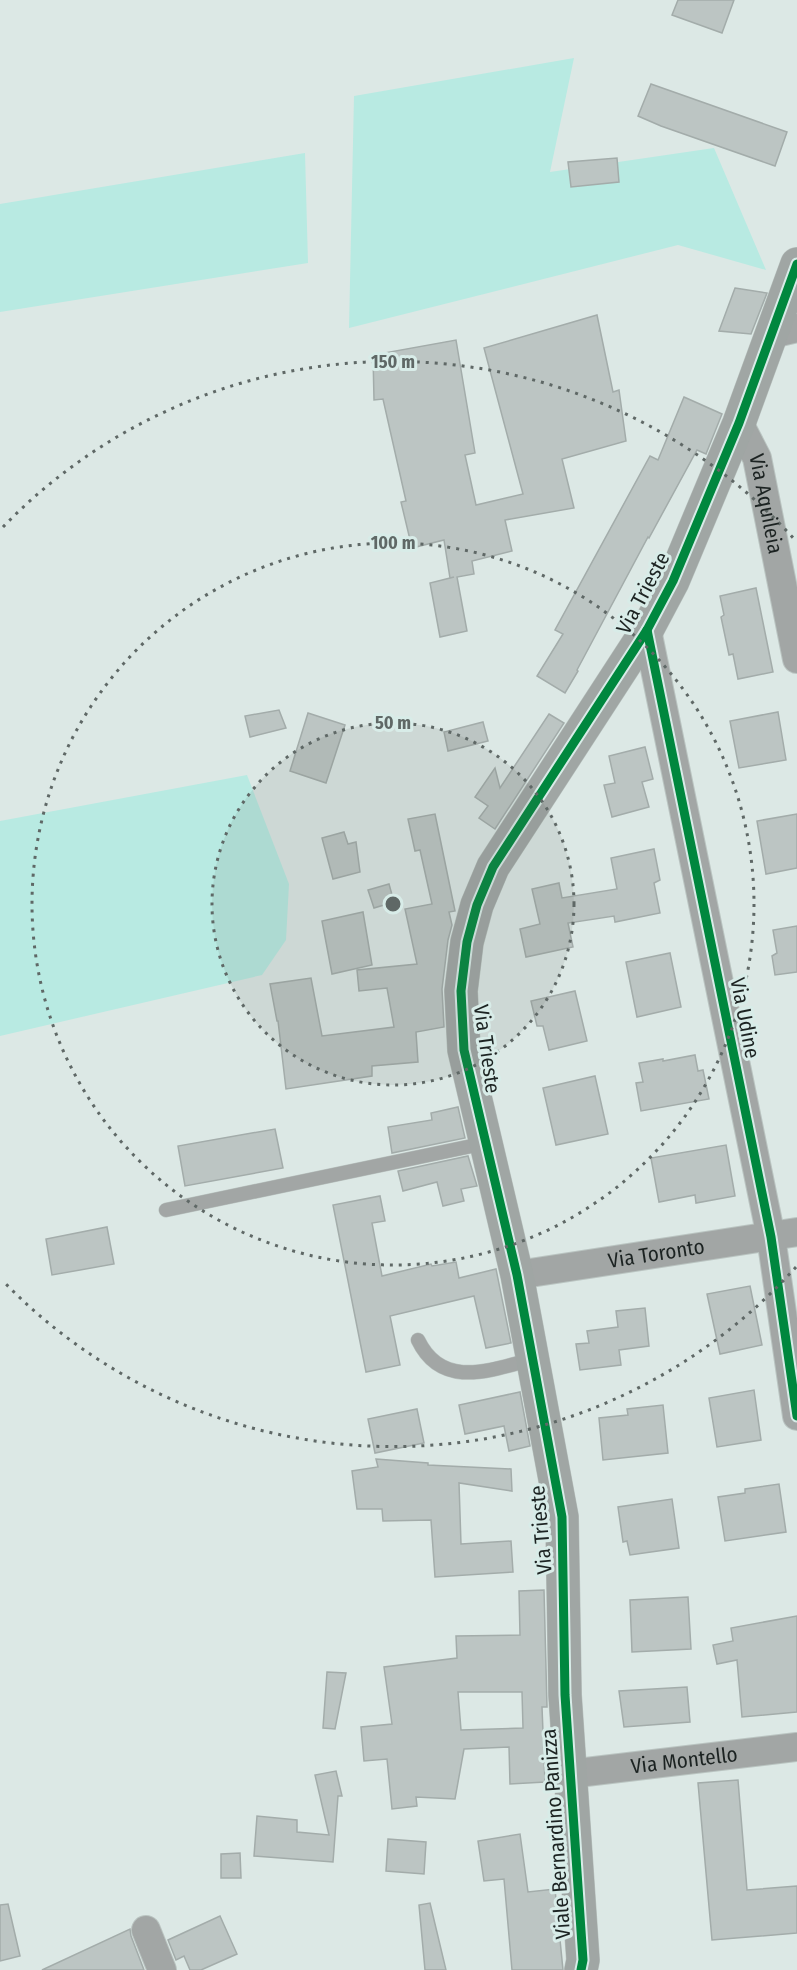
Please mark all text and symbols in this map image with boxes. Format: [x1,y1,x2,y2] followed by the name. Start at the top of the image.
[371,351,415,373] text: 150 m
[743,452,789,556] street label: Via Aquileia
[371,532,415,554] text: 100 m
[611,548,675,638] street label: Via Trieste
[375,712,411,734] text: 50 m
[383,894,403,914] centre of rings
[724,975,766,1061] street label: Via Udine
[468,1003,506,1095] street label: Via Trieste
[606,1233,706,1274] street label: Via Toronto
[524,1484,558,1576] street label: Via Trieste
[536,1728,576,1940] street label: Viale Bernardino Panizza
[629,1741,739,1780] street label: Via Montello

